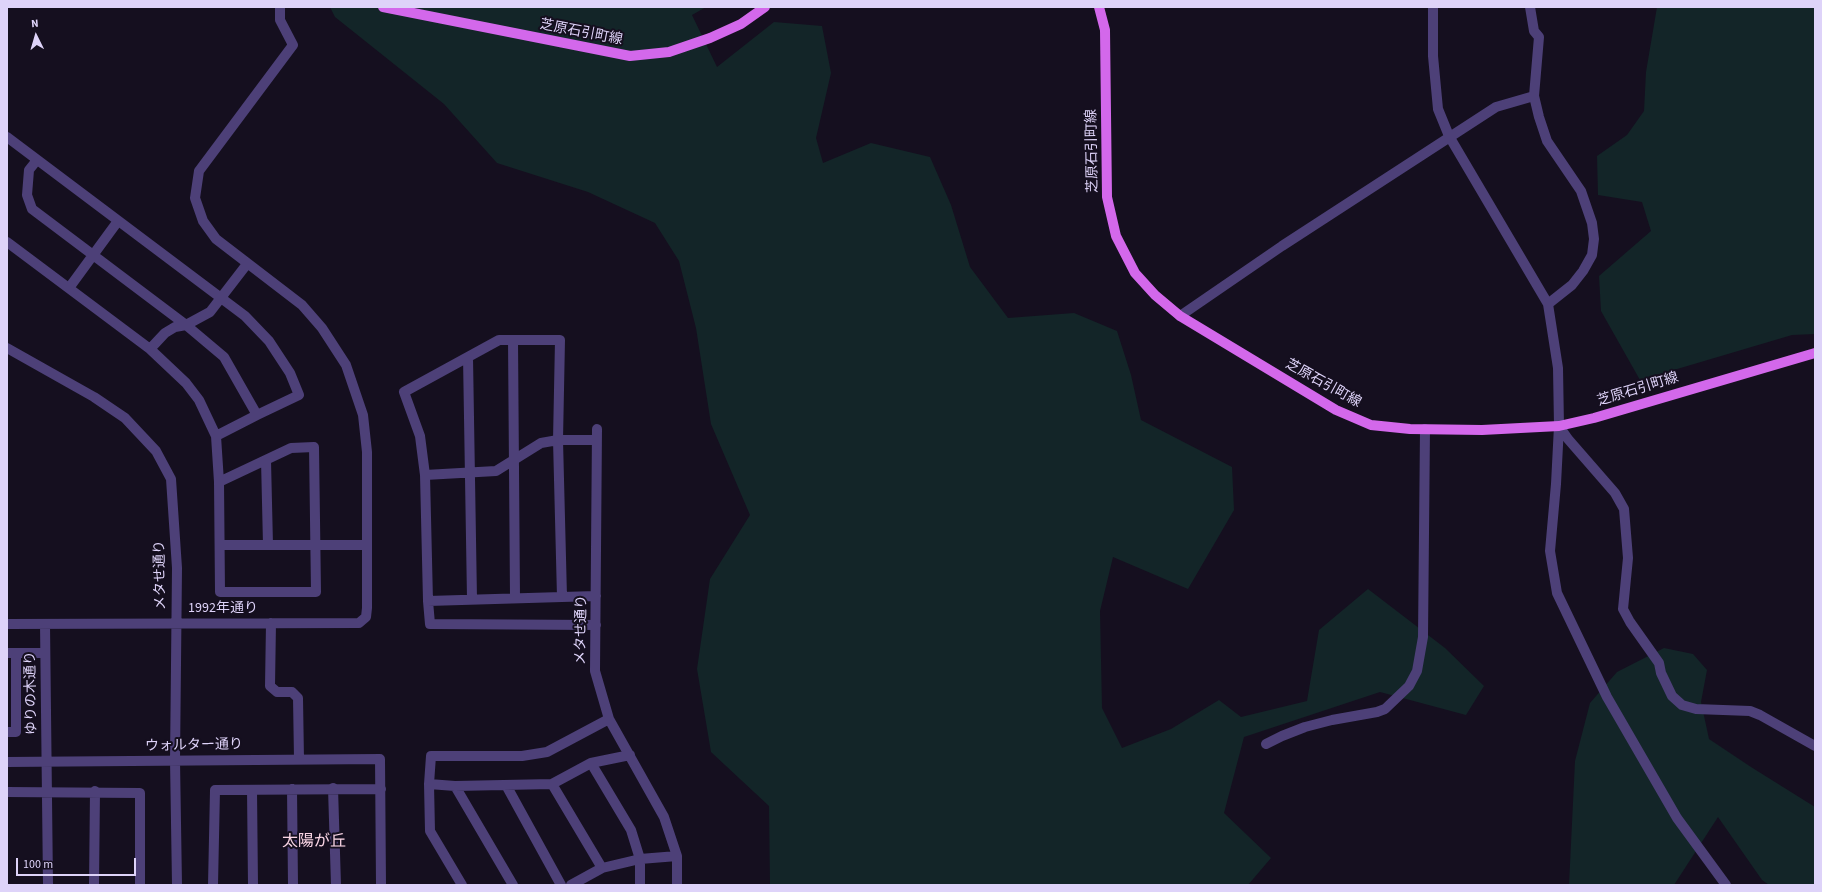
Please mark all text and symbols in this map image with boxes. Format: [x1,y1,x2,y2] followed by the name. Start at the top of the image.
[16,16,56,56] north arrow
[31,16,39,31] text: N
[538,17,624,49] street label: 芝原石引町線
[1084,109,1102,193] street label: 芝原石引町線
[1282,356,1364,412] street label: 芝原石引町線
[1595,370,1681,410] street label: 芝原石引町線
[152,540,170,610] street label: メタせ通り
[573,595,591,665] street label: メタせ通り
[188,601,258,617] street label: 1992年通り
[23,651,41,735] street label: ゆりの木通り
[145,737,243,755] street label: ウォルター通り
[282,832,346,852] district label: 太陽が丘
[18,850,138,876] scale bar
[23,856,53,873] text: 100 m

